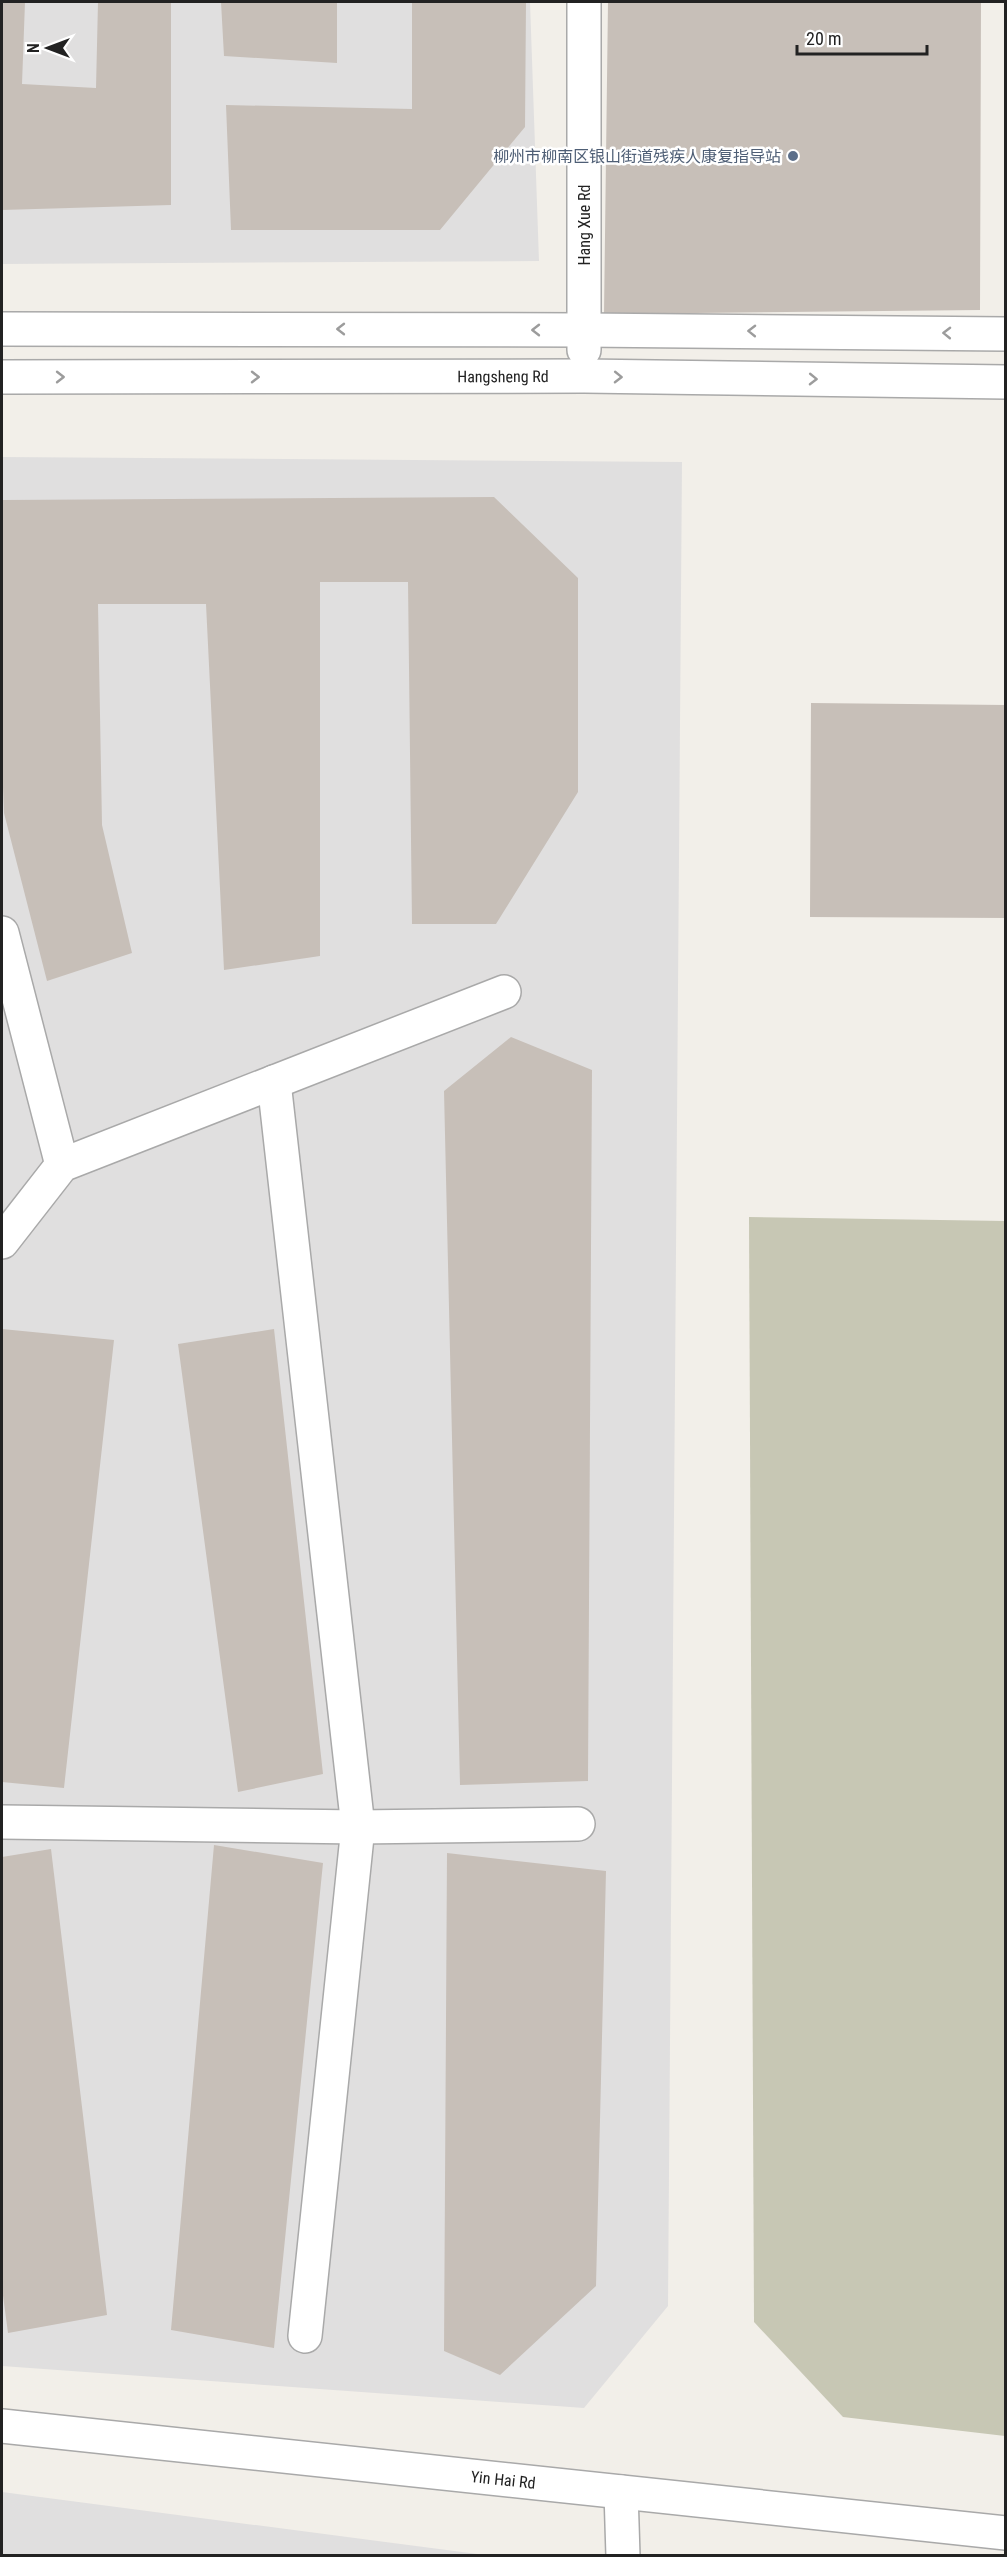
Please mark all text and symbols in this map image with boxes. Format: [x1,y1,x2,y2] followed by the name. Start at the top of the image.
[18,18,78,78] north arrow
[797,18,928,56] scale bar
[806,28,841,49] text: 20 m
[24,43,43,53] text: N
[493,147,781,166] place label: 柳州市柳南区银山街道残疾人康复指导站
[786,149,800,163] marker: 柳州市柳南区银山街道残疾人康复指导站
[575,185,594,265] street label: Hang Xue Rd
[337,323,346,335] one-way arrow
[532,324,541,336] one-way arrow
[748,325,757,337] one-way arrow
[943,327,952,339] one-way arrow
[457,367,549,386] street label: Hangsheng Rd
[613,370,622,383] one-way arrow
[55,371,64,383] one-way arrow
[250,371,259,383] one-way arrow
[808,373,817,385] one-way arrow
[470,2467,536,2493] street label: Yin Hai Rd

